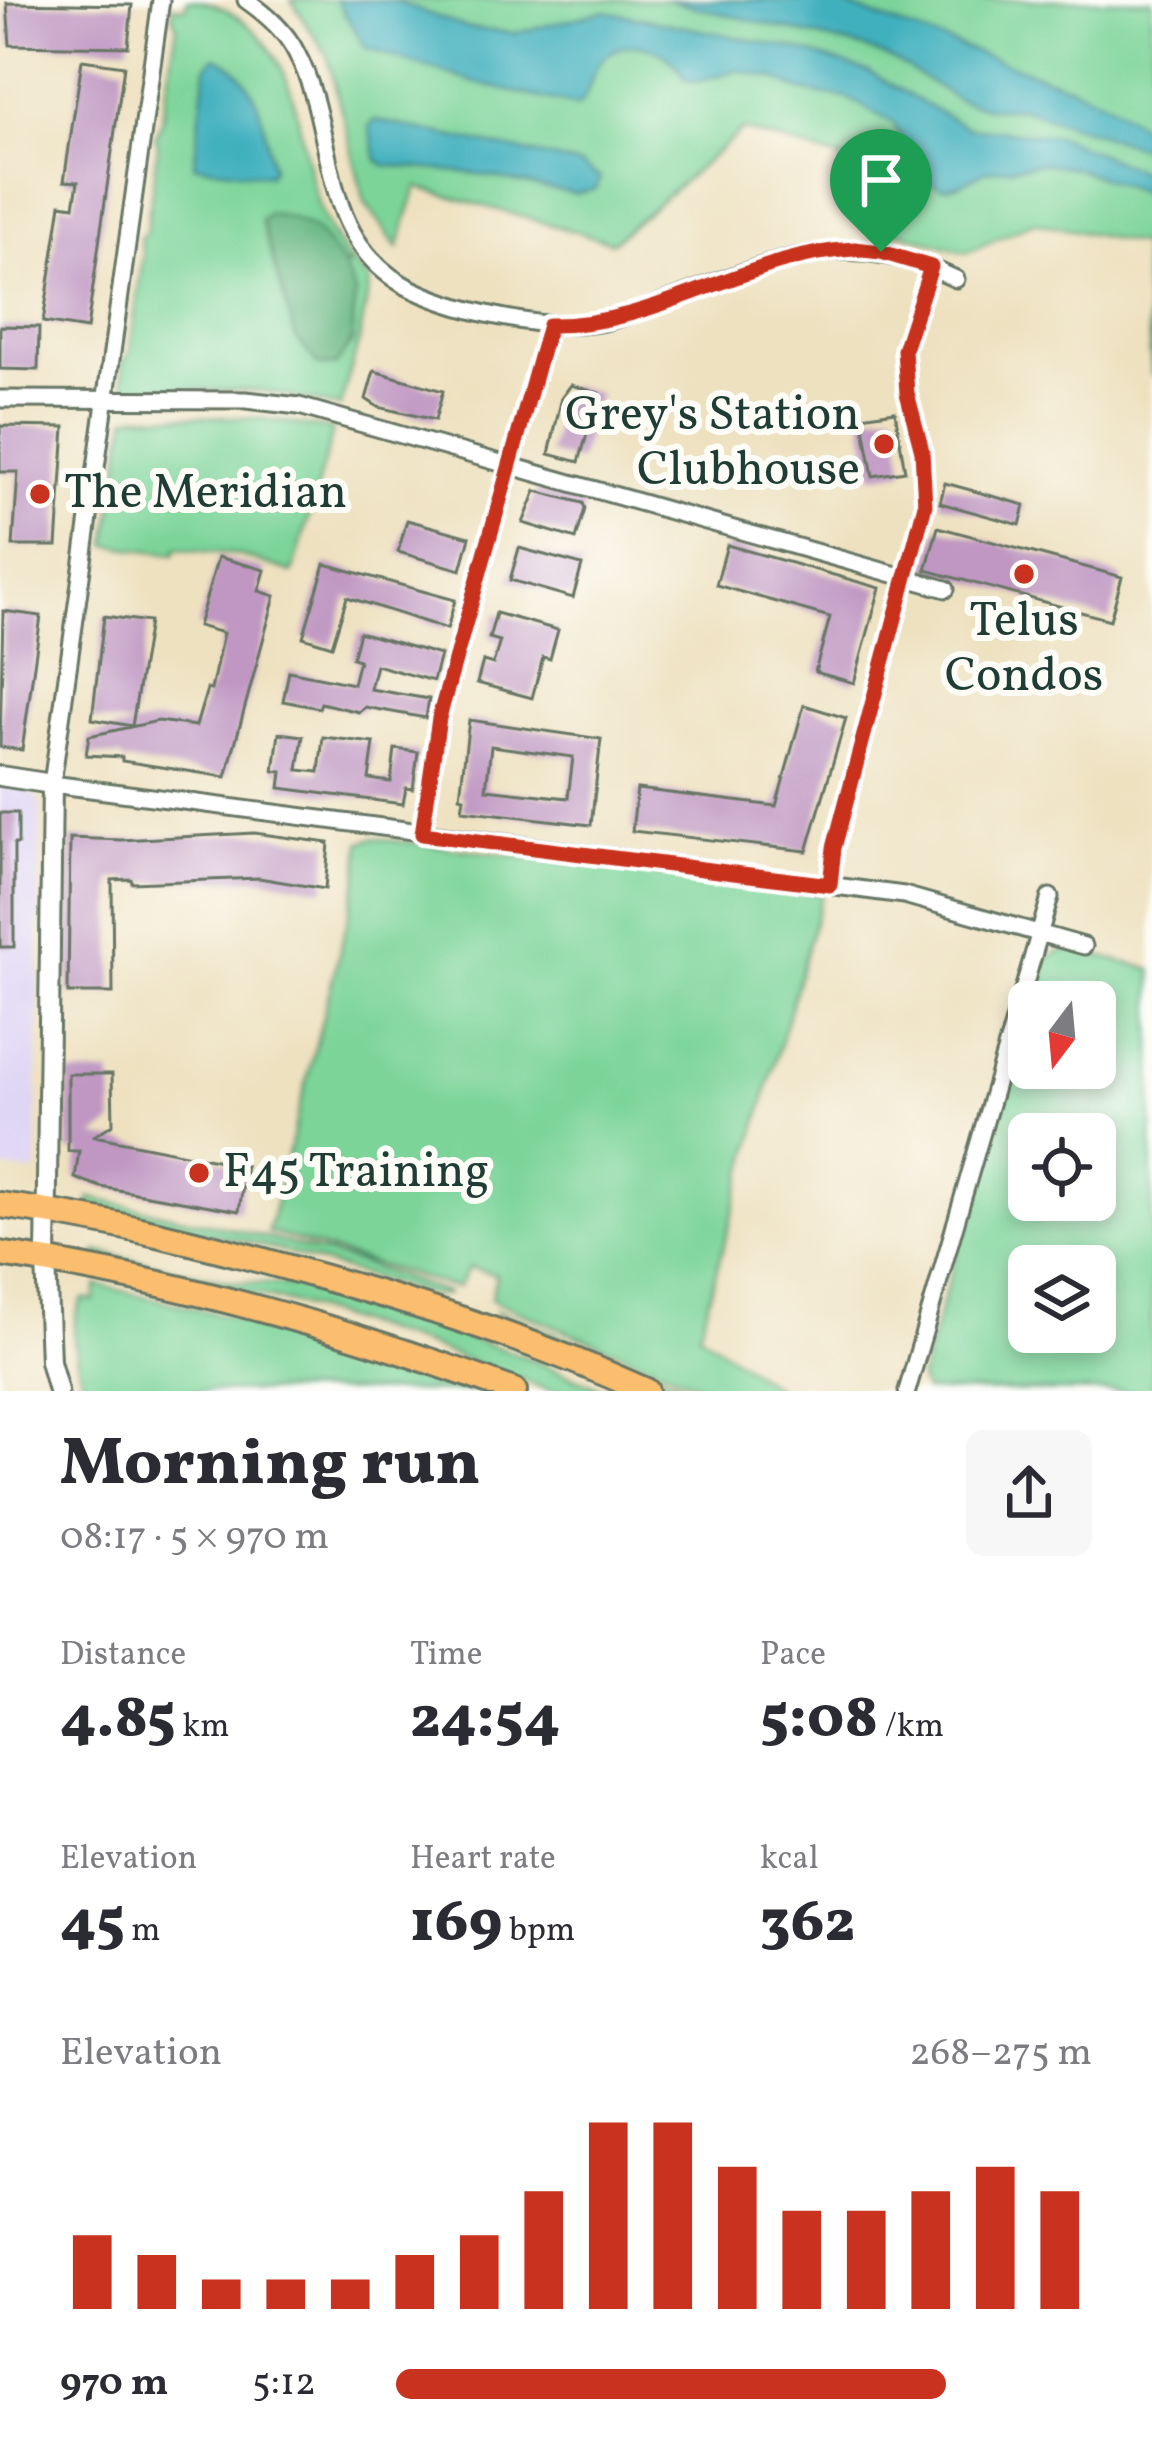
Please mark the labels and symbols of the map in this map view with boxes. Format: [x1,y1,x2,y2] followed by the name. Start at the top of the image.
[830,129,932,252] pin
[565,383,860,505] place label: Grey's Station Clubhouse
[871,431,897,457] marker: Grey's Station Clubhouse
[64,461,347,528] place label: The Meridian
[27,481,53,507] marker: The Meridian
[1011,561,1037,587] marker: Telus Condos
[945,589,1103,711] place label: Telus Condos
[1008,981,1116,1089] north arrow
[223,1140,489,1207] place label: F45 Training
[186,1160,212,1186] marker: F45 Training

